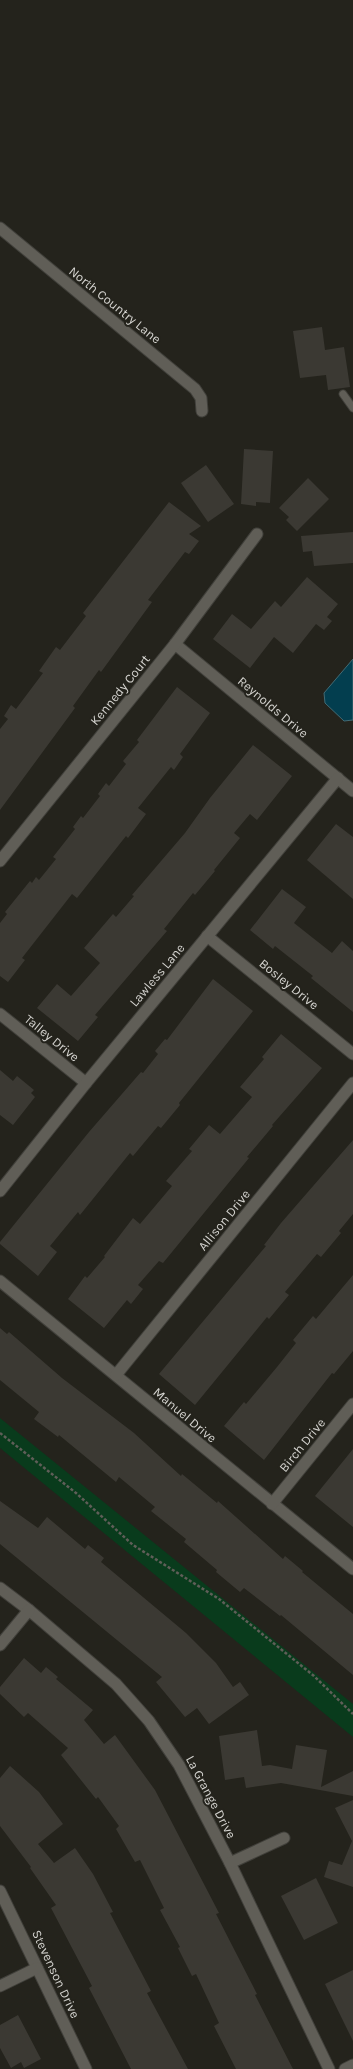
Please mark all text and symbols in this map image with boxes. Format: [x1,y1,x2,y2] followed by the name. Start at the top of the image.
[66,263,164,347] street label: North Country Lane
[87,652,153,728] street label: Kennedy Court
[235,673,311,741] street label: Reynolds Drive
[126,940,188,1009] street label: Lawless Lane
[256,956,322,1013] street label: Bosley Drive
[22,1011,83,1065] street label: Talley Drive
[195,1186,253,1253] street label: Allison Drive
[150,1384,220,1446] street label: Manuel Drive
[276,1415,328,1475] street label: Birch Drive
[183,1753,239,1841] street label: La Grange Drive
[29,1927,83,2021] street label: Stevenson Drive

